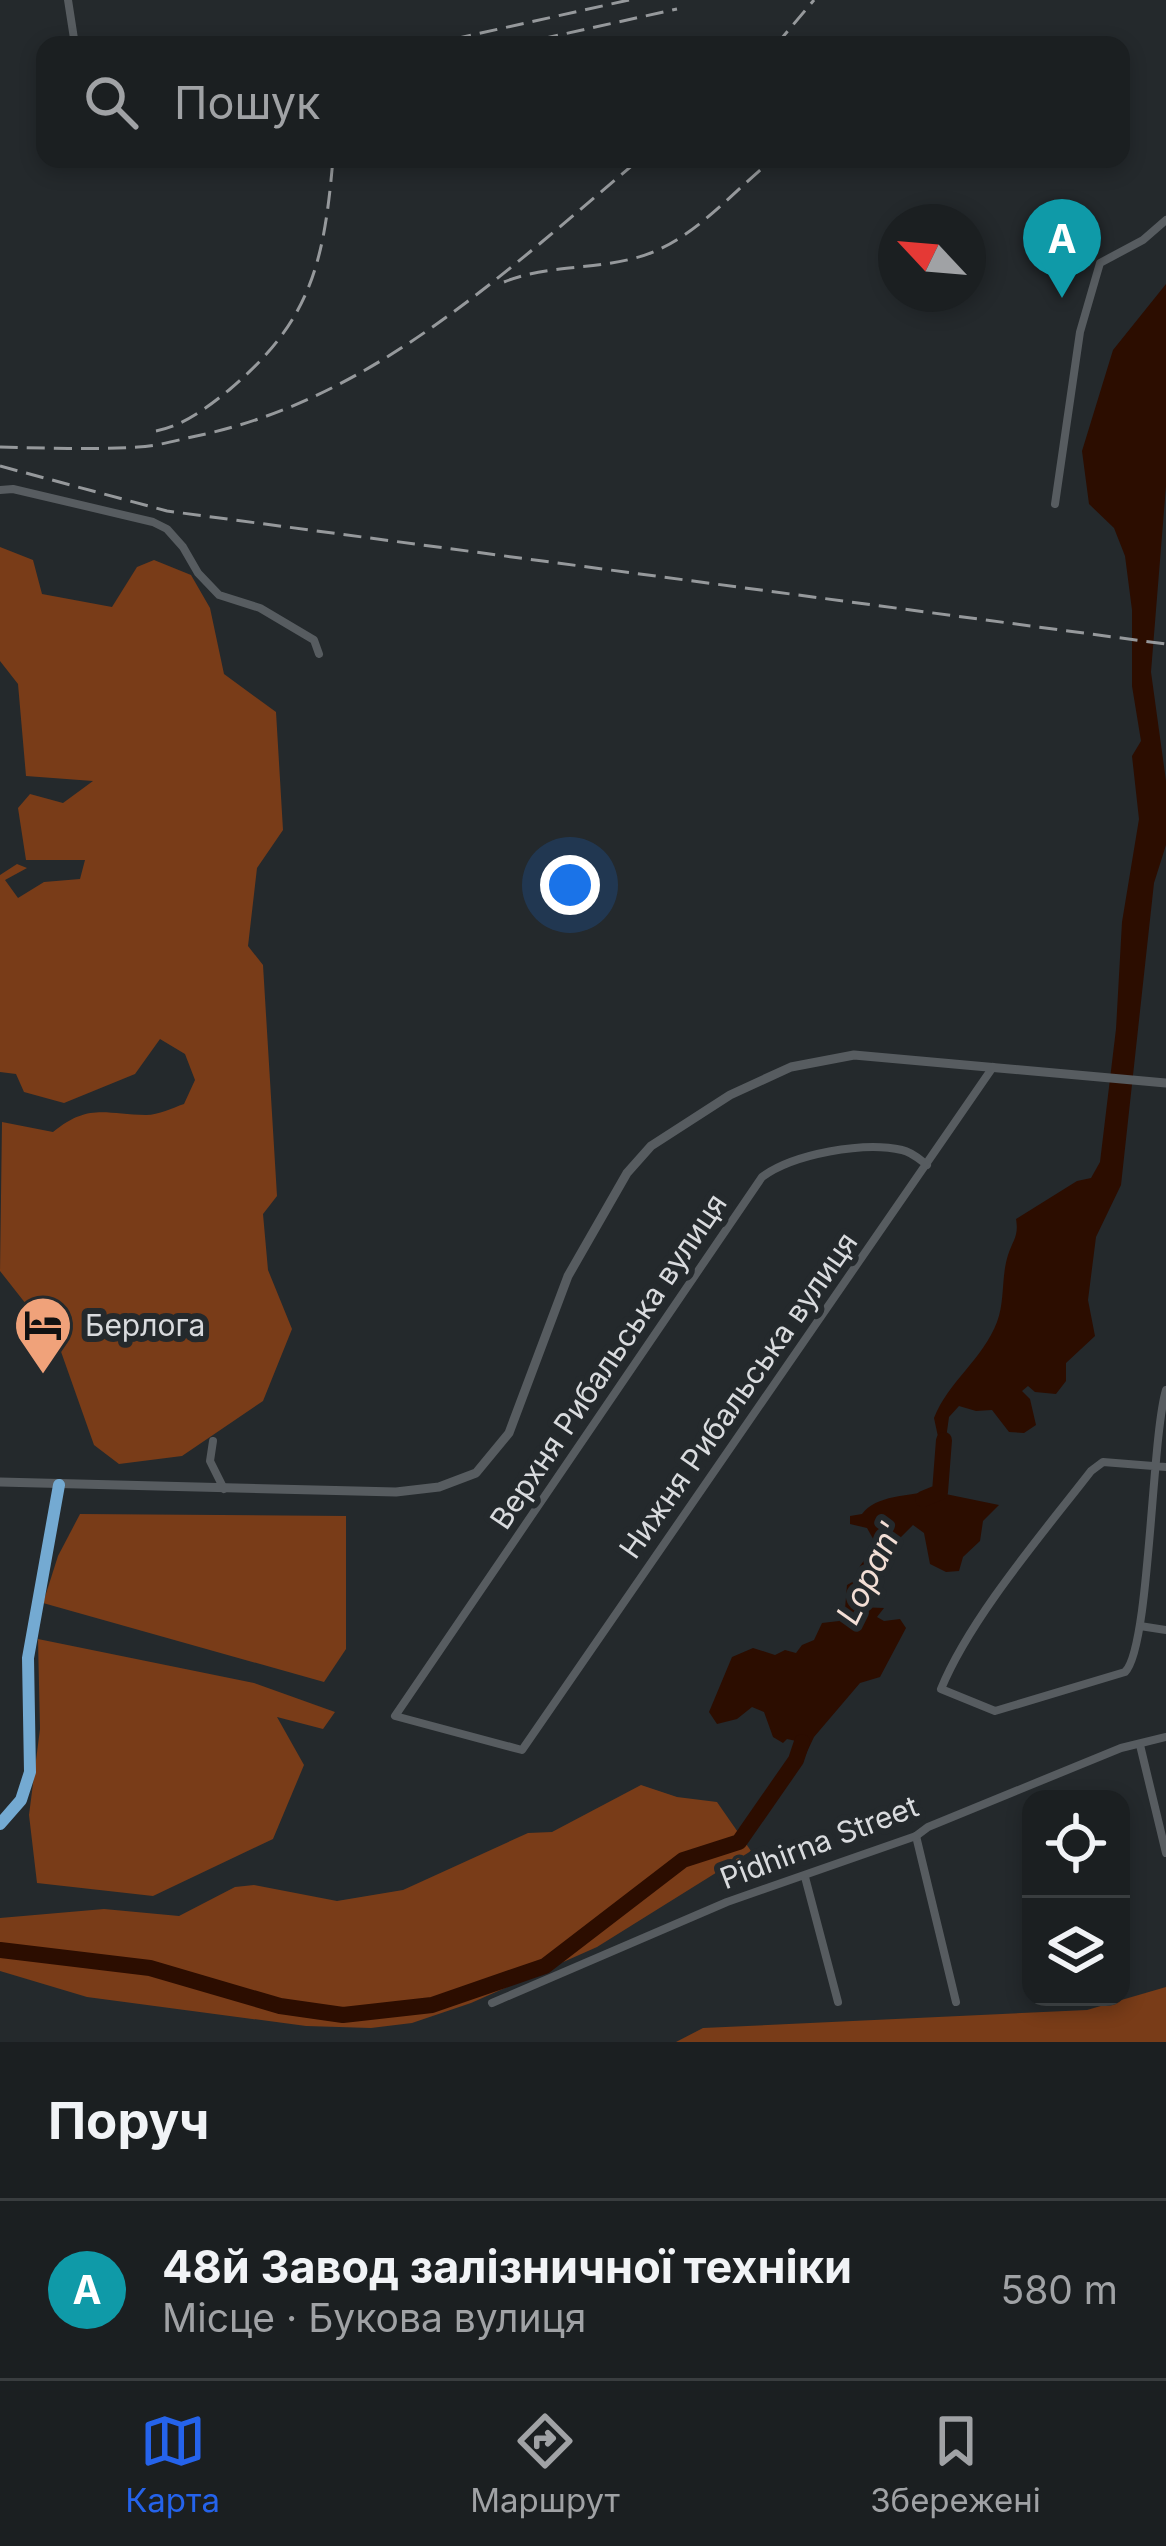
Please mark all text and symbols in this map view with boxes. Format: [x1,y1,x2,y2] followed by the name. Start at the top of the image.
[36,36,1130,168] search box
[78,69,144,135] icon: search
[174,75,320,130] text: Пошук
[1023,199,1101,298] pin: A
[878,204,986,312] north arrow
[540,855,600,915] your location
[482,1186,734,1536] street label: Верхня Рибальська вулиця
[611,1225,865,1565] street label: Нижня Рибальська вулиця
[12,1294,74,1376] hotel icon: Берлога
[85,1307,205,1343] place label: Берлога
[827,1516,911,1630] water label: Lopan'
[715,1788,923,1896] street label: Pidhirna Street
[1022,1790,1130,2006] map controls
[1022,1790,1130,1898] button: locate
[1022,1898,1130,2006] button: layers
[48,2090,209,2151] text: Поруч
[162,2239,852,2294] text: 48й Завод залізничної техніки
[72,2266,102,2313] text: A
[1000,2266,1118,2313] text: 580 m
[162,2294,586,2341] text: Місце · Букова вулиця
[125,2408,220,2520] tab: Карта
[470,2408,620,2520] tab: Маршрут
[870,2408,1041,2520] tab: Збережені

